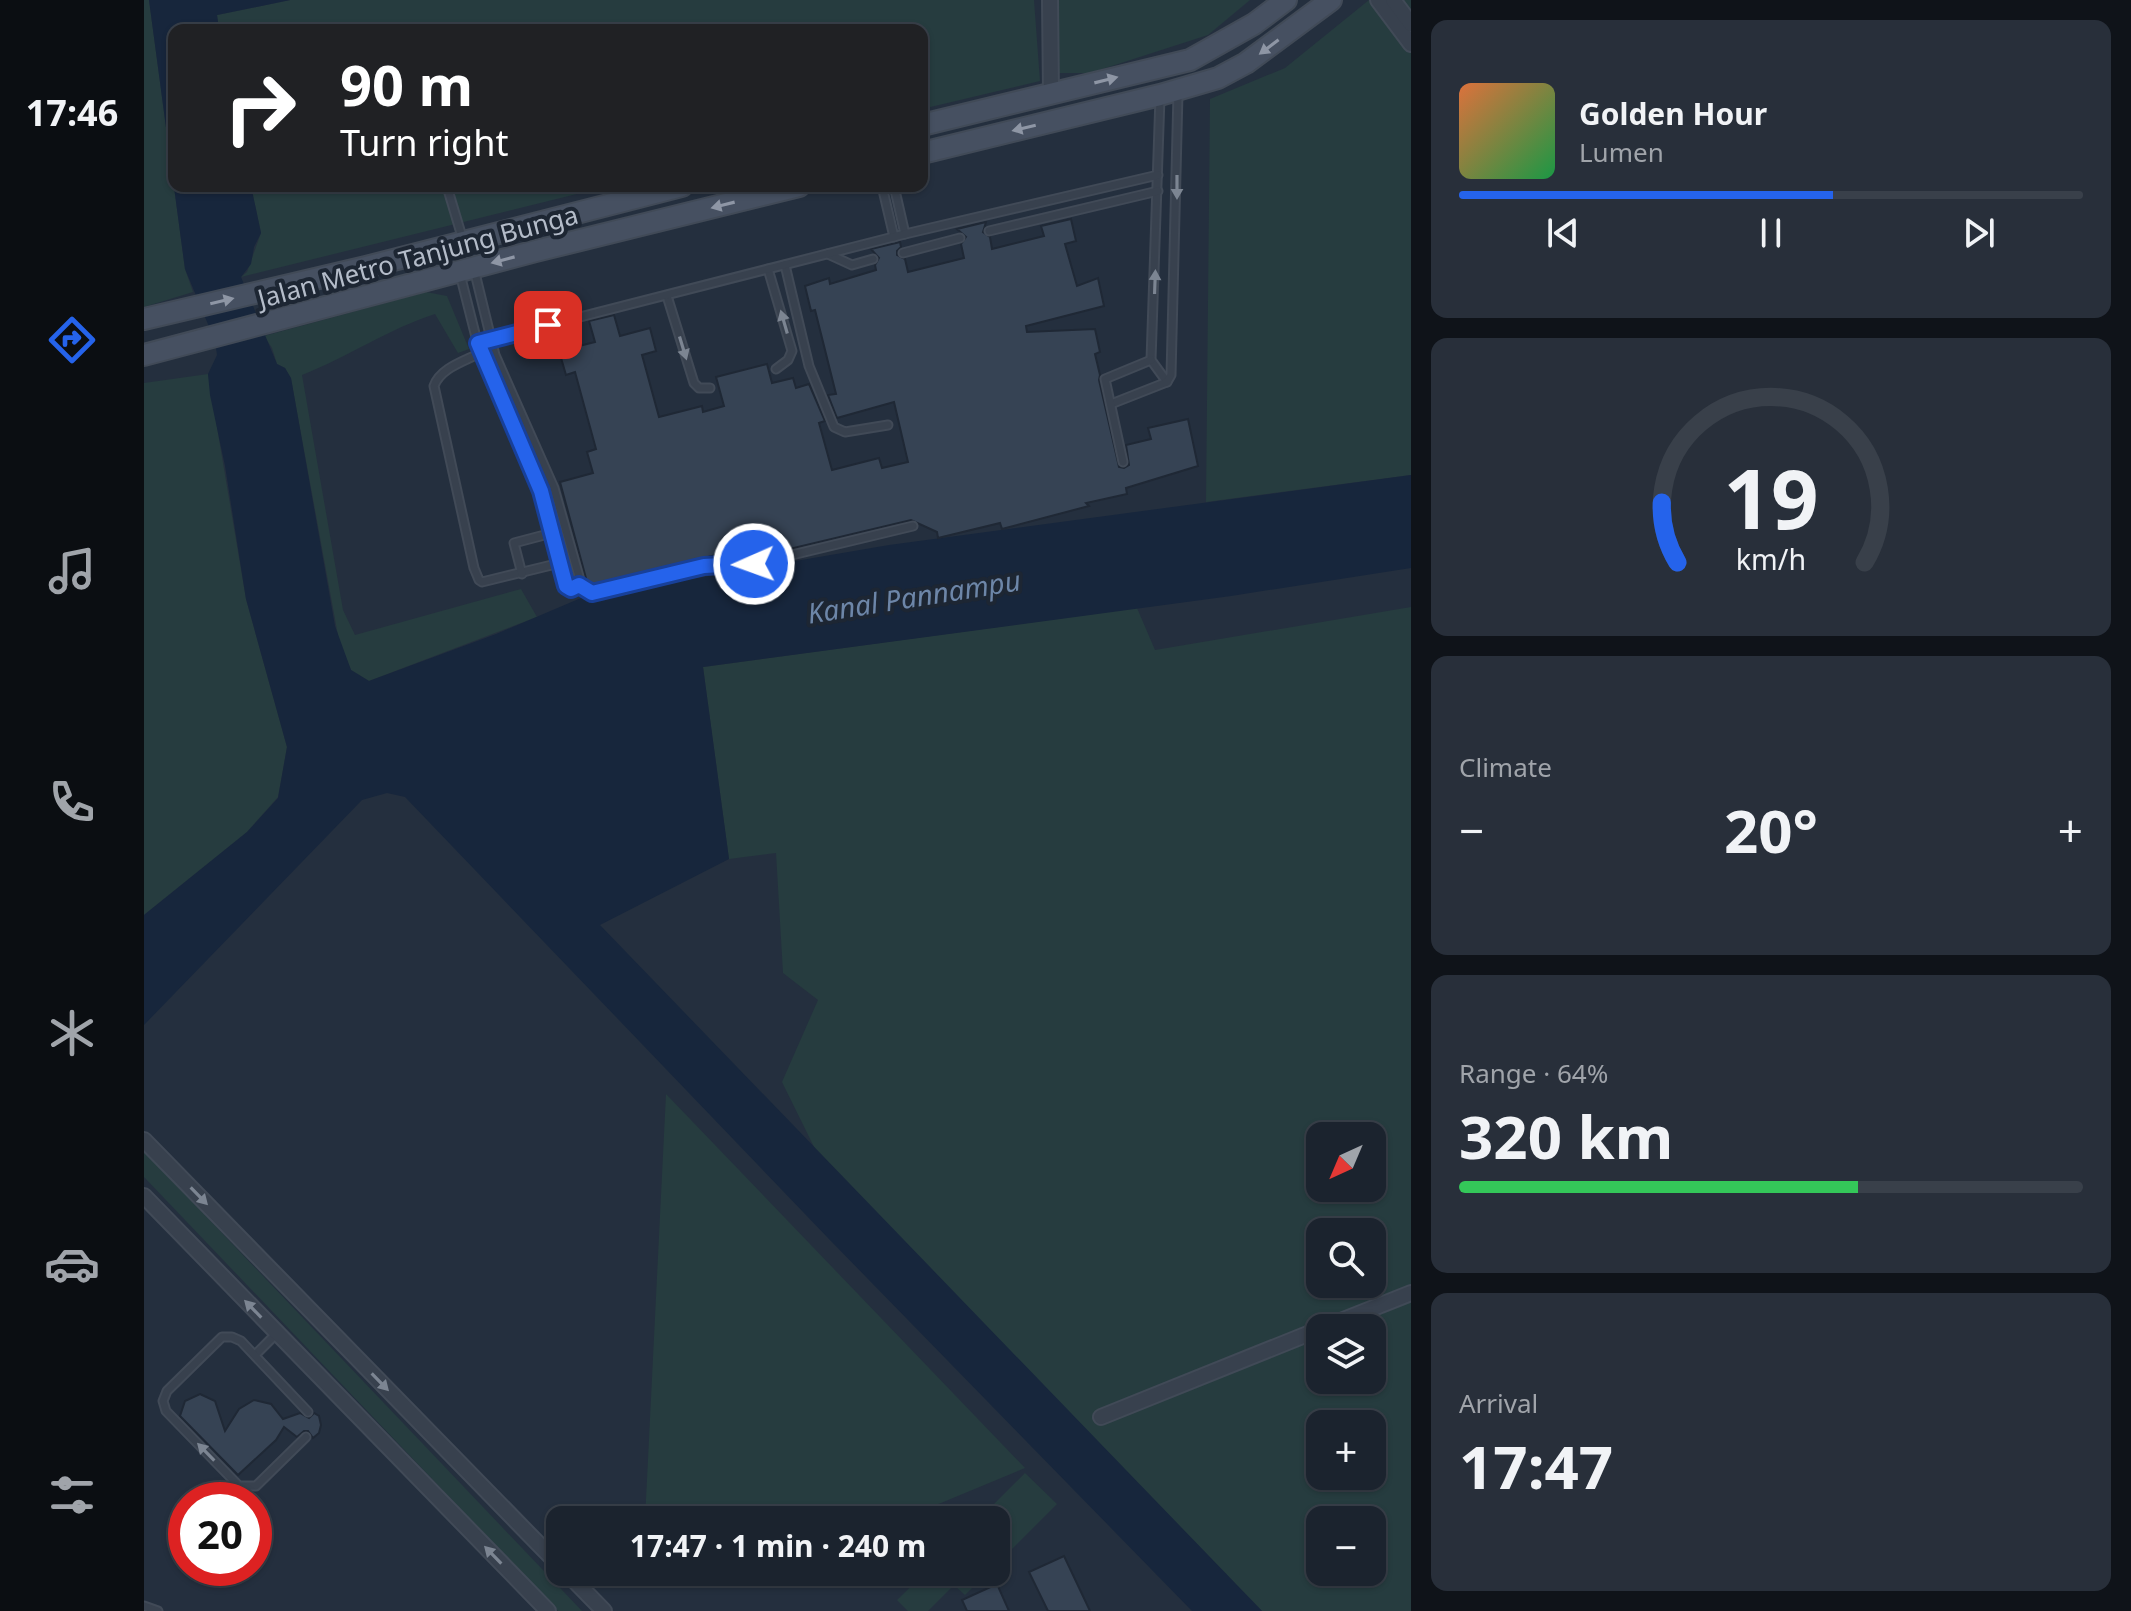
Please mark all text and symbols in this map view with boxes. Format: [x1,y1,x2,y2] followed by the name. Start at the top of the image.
[1258,38,1279,54] one-way arrow
[340,46,473,122] text: 90 m
[208,56,312,160] icon: right
[1094,73,1119,86] one-way arrow
[26,88,118,137] text: 17:46
[1579,93,1767,134] text: Golden Hour
[340,118,508,167] text: Turn right
[1011,122,1036,134] one-way arrow
[1579,134,1664,170] text: Lumen
[1170,175,1183,200] one-way arrow
[251,196,582,317] street label: Jalan Metro Tanjung Bunga
[711,200,736,212] one-way arrow
[1541,211,1585,255] icon: previous
[1749,211,1793,255] icon: pause
[1957,211,2001,255] icon: next
[491,254,516,266] one-way arrow
[1148,269,1161,294] one-way arrow
[514,291,582,359] pin
[210,294,235,307] one-way arrow
[526,303,570,347] icon: arrive
[777,310,790,334] one-way arrow
[44,312,100,368] icon: directions
[677,336,690,360] one-way arrow
[1723,440,1819,553] text: 19
[712,522,796,606] position arrow
[1736,539,1806,578] text: km/h
[44,543,100,599] icon: music
[805,560,1023,632] water label: Kanal Pannampu
[1459,749,1552,785] text: Climate
[44,774,100,830] icon: phone
[1724,789,1818,871] text: 20°
[1459,800,1484,860] text: −
[2058,800,2083,860] text: +
[44,1005,100,1061] icon: climate
[1459,1055,1608,1091] text: Range · 64%
[1459,1095,1673,1177] text: 320 km
[1306,1122,1386,1202] north arrow
[1306,1122,1386,1586] map controls
[189,1186,207,1205] one-way arrow
[1306,1218,1386,1298] button: search
[44,1236,100,1292] icon: car
[244,1300,263,1319] one-way arrow
[1306,1314,1386,1394] button: layers
[370,1372,389,1391] one-way arrow
[1459,1385,1538,1421] text: Arrival
[1306,1410,1386,1490] button: +
[1459,1425,1613,1507] text: 17:47
[197,1443,216,1462] one-way arrow
[44,1467,100,1523] icon: filters
[168,1482,272,1586] speed limit sign: 20
[1306,1506,1386,1586] button: −
[630,1525,926,1566] text: 17:47 · 1 min · 240 m
[484,1546,503,1565] one-way arrow

